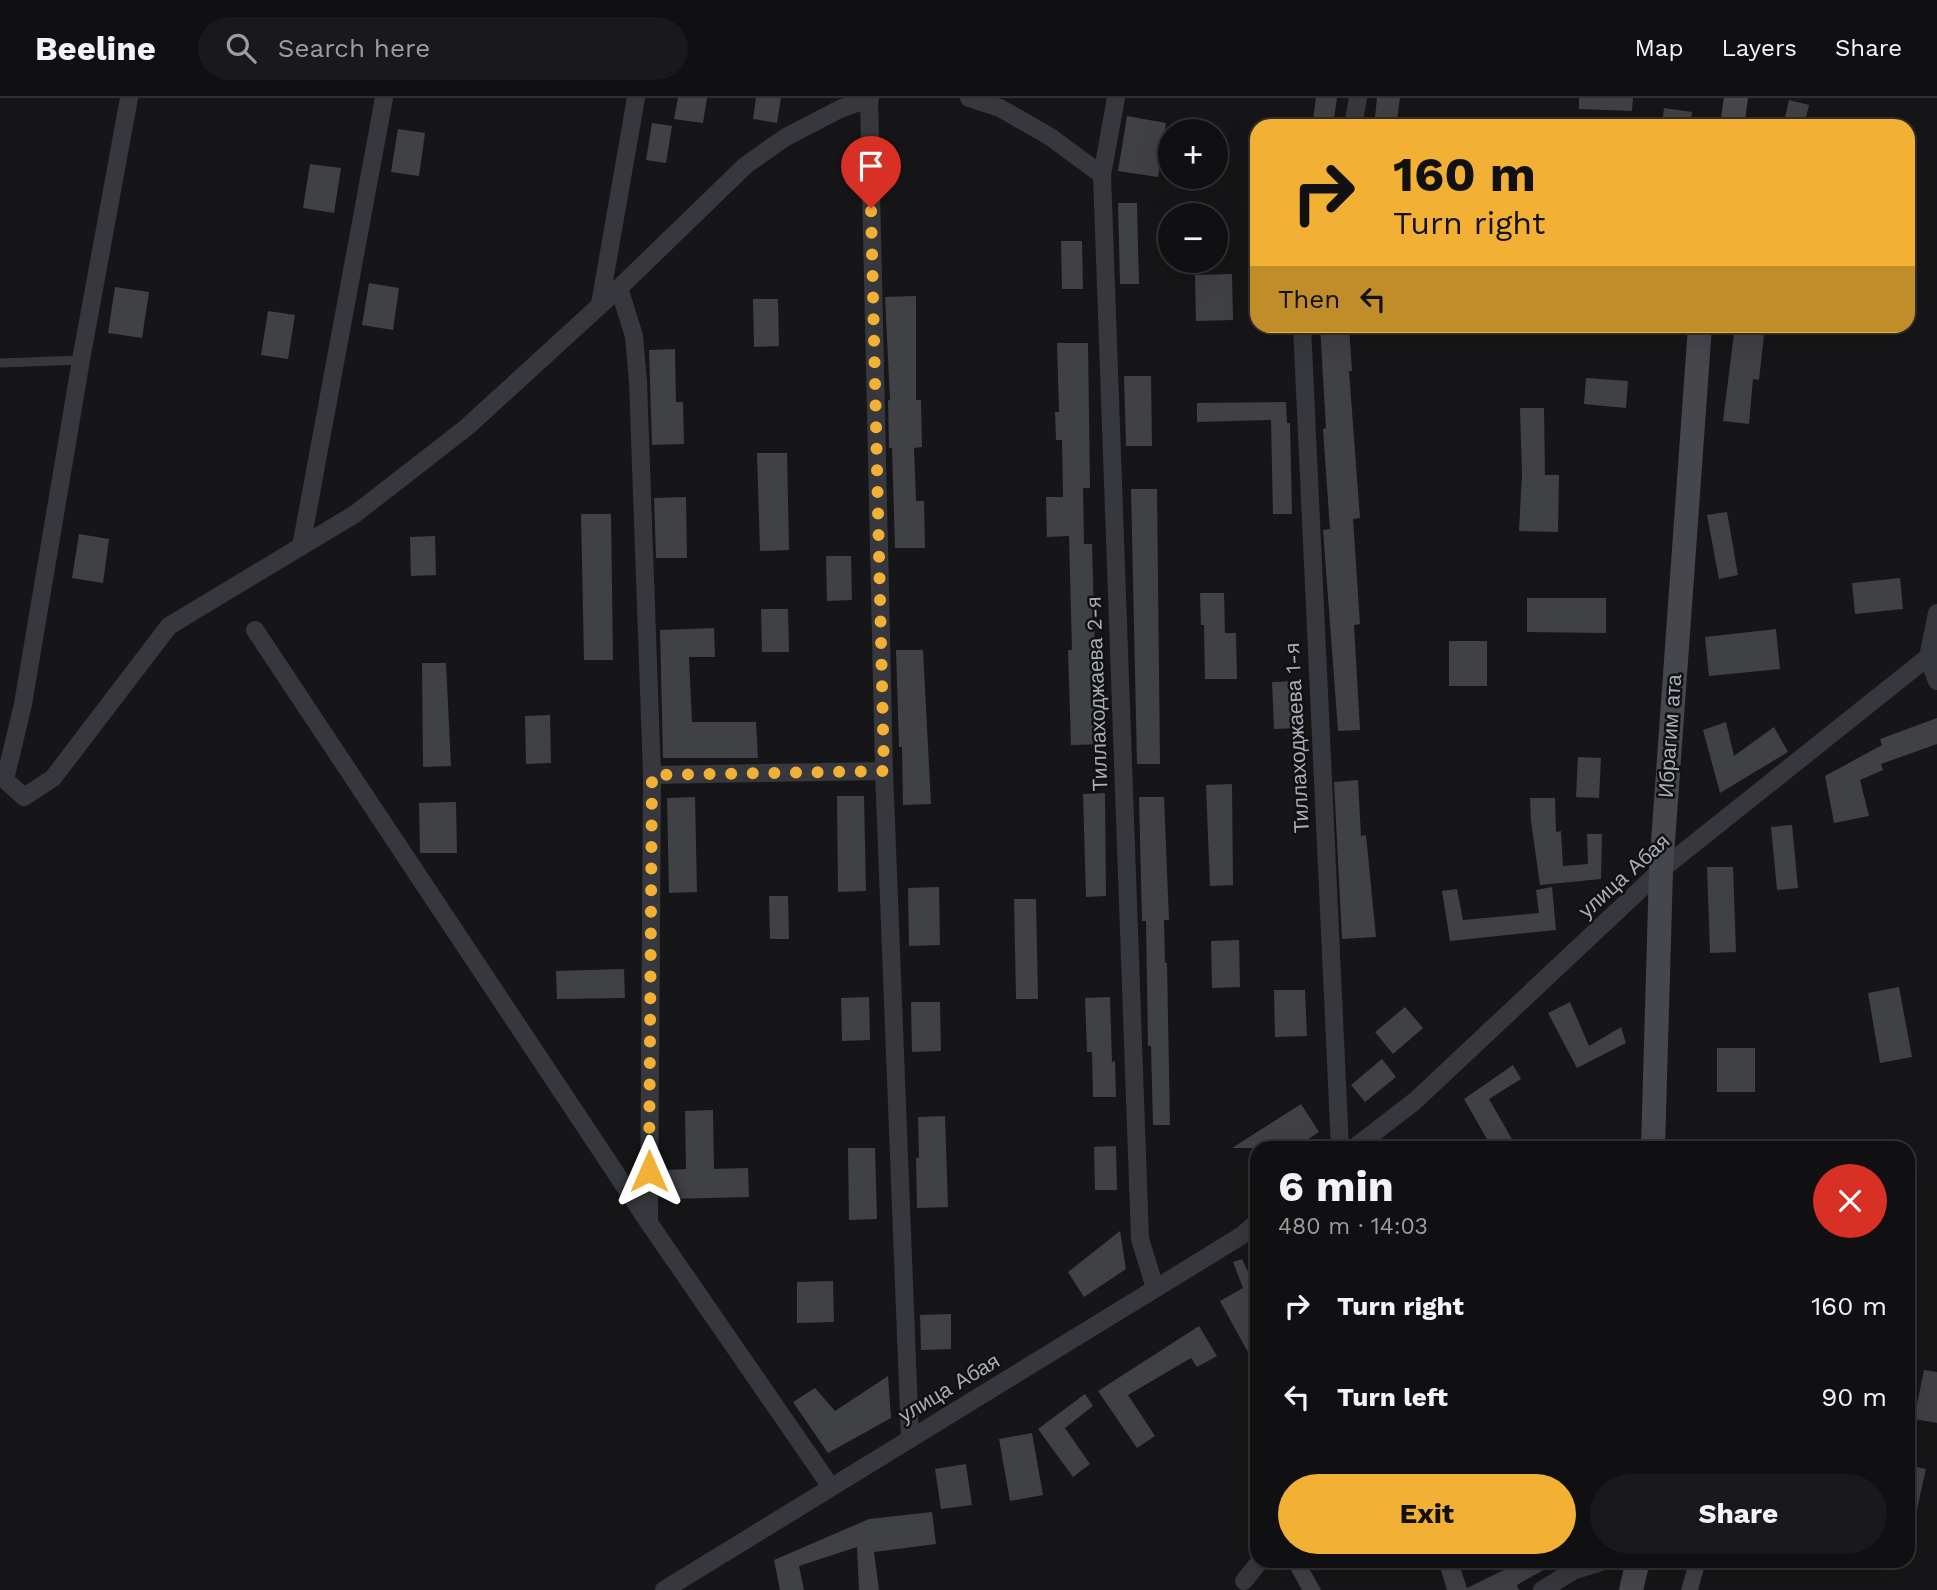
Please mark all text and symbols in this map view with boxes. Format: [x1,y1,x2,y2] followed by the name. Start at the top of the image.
[198,17,688,80] search box
[35,29,156,68] text: Beeline
[222,29,260,67] icon: search
[278,33,430,63] text: Search here
[1635,34,1683,62] text: Map
[1721,34,1797,62] text: Layers
[1835,34,1902,62] text: Share
[1158,119,1228,273] map controls
[1158,119,1228,189] button: +
[841,136,901,208] pin
[1393,145,1536,203] text: 160 m
[852,147,890,185] icon: arrive
[1278,147,1369,238] icon: right
[1158,203,1228,273] button: −
[1393,204,1545,242] text: Turn right
[1354,280,1392,318] icon: left
[1278,284,1340,314] text: Then
[1081,596,1112,792] street label: Тиллаходжаева 2-я
[1279,642,1314,834] street label: Тиллаходжаева 1-я
[1653,673,1686,799] street label: Ибрагим ата
[1573,828,1674,923] street label: улица Абая
[612,1134,686,1208] position arrow
[1278,1162,1394,1211] text: 6 min
[1813,1164,1887,1238] button: close
[1278,1213,1428,1240] text: 480 m · 14:03
[1278,1287,1316,1325] icon: right
[1337,1291,1464,1321] text: Turn right
[1811,1291,1887,1321] text: 160 m
[894,1348,1004,1428] street label: улица Абая
[1278,1378,1316,1416] icon: left
[1337,1382,1448,1412] text: Turn left
[1821,1382,1887,1412] text: 90 m
[1278,1474,1576,1554] button: Exit
[1590,1474,1887,1554] button: Share

